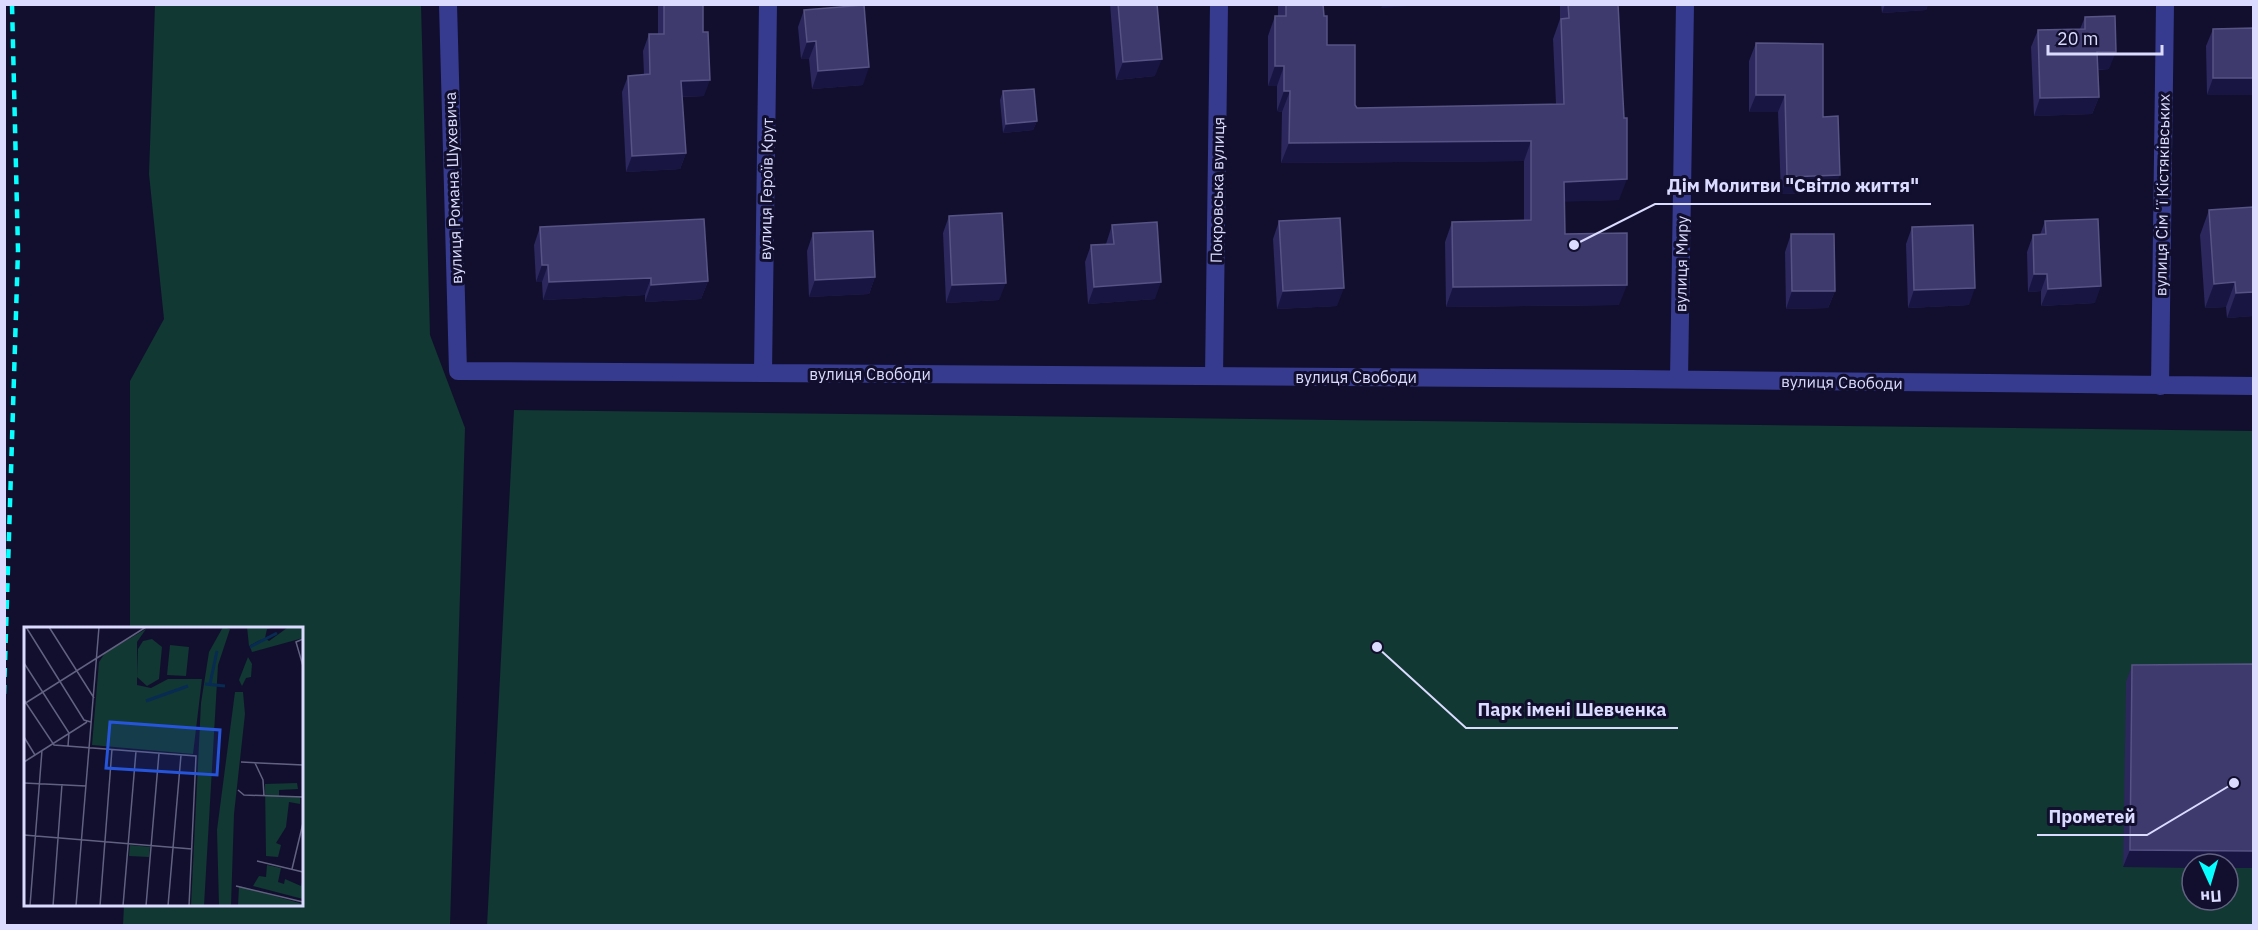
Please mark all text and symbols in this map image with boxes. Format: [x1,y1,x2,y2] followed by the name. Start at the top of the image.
[2048,18,2162,56] scale bar
[2057,27,2099,50] text: 20 m
[440,91,466,284] street label: вулиця Романа Шухевича
[2150,94,2174,296] street label: вулиця Сімʼї Кістяківських
[755,117,777,260] street label: вулиця Героїв Крут
[1206,117,1228,263] street label: Покровська вулиця
[1655,168,1931,204] callout: Дім Молитви "Світло життя"
[1667,174,1919,197] text: Дім Молитви "Світло життя"
[1670,216,1692,312] street label: вулиця Миру
[809,364,931,384] street label: вулиця Свободи
[1295,367,1417,387] street label: вулиця Свободи
[1781,371,1903,393] street label: вулиця Свободи
[24,627,303,906] inset map
[1466,692,1678,728] callout: Парк імені Шевченка
[1478,698,1666,721] text: Парк імені Шевченка
[2037,799,2147,835] callout: Прометей
[2049,805,2135,828] text: Прометей
[2180,852,2240,912] north arrow
[2200,886,2222,908] text: Пн

